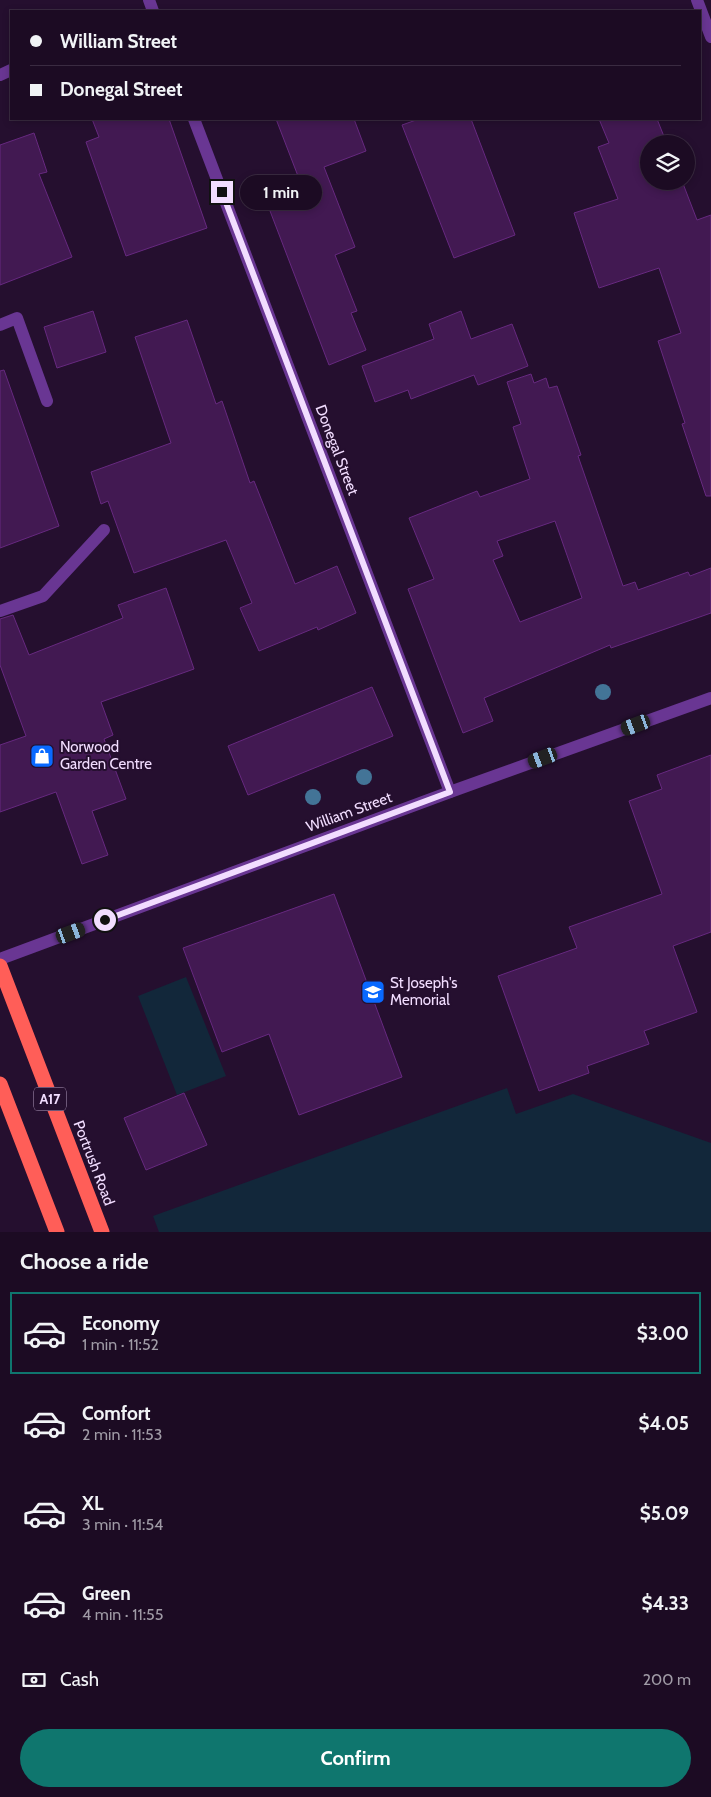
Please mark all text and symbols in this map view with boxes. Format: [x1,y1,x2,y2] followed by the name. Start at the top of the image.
[60,30,177,53] text: William Street
[60,78,182,101] text: Donegal Street
[640,135,695,190] map controls
[640,135,695,190] button: layers
[240,174,322,210] callout: 1 min
[211,181,233,203] route end
[263,183,299,202] text: 1 min
[312,402,362,498] street label: Donegal Street
[619,713,652,737] car
[60,738,152,773] place label: Norwood Garden Centre
[29,743,55,769] shop icon: Norwood Garden Centre
[526,746,559,770] car
[304,788,394,836] street label: William Street
[94,909,116,931] route start
[54,921,87,945] car
[390,974,458,1009] place label: St Joseph's Memorial
[360,979,386,1005] school or university icon: St Joseph's Memorial
[34,1088,66,1110] road number: A17
[70,1118,118,1208] street label: Portrush Road
[20,1248,149,1275] text: Choose a ride
[22,1311,67,1356] icon: car
[82,1312,160,1335] text: Economy
[637,1322,689,1345] text: $3.00
[82,1335,159,1354] text: 1 min · 11:52
[22,1401,67,1446] icon: car
[82,1402,151,1425] text: Comfort
[639,1412,689,1435] text: $4.05
[82,1425,162,1444] text: 2 min · 11:53
[22,1491,67,1536] icon: car
[82,1492,103,1515] text: XL
[640,1502,689,1525] text: $5.09
[82,1515,163,1534] text: 3 min · 11:54
[22,1581,67,1626] icon: car
[82,1582,131,1605] text: Green
[641,1592,689,1615] text: $4.33
[82,1605,163,1624] text: 4 min · 11:55
[20,1666,48,1694] icon: cash
[60,1668,99,1691] text: Cash
[643,1670,691,1689] text: 200 m
[20,1729,691,1787] button: Confirm

